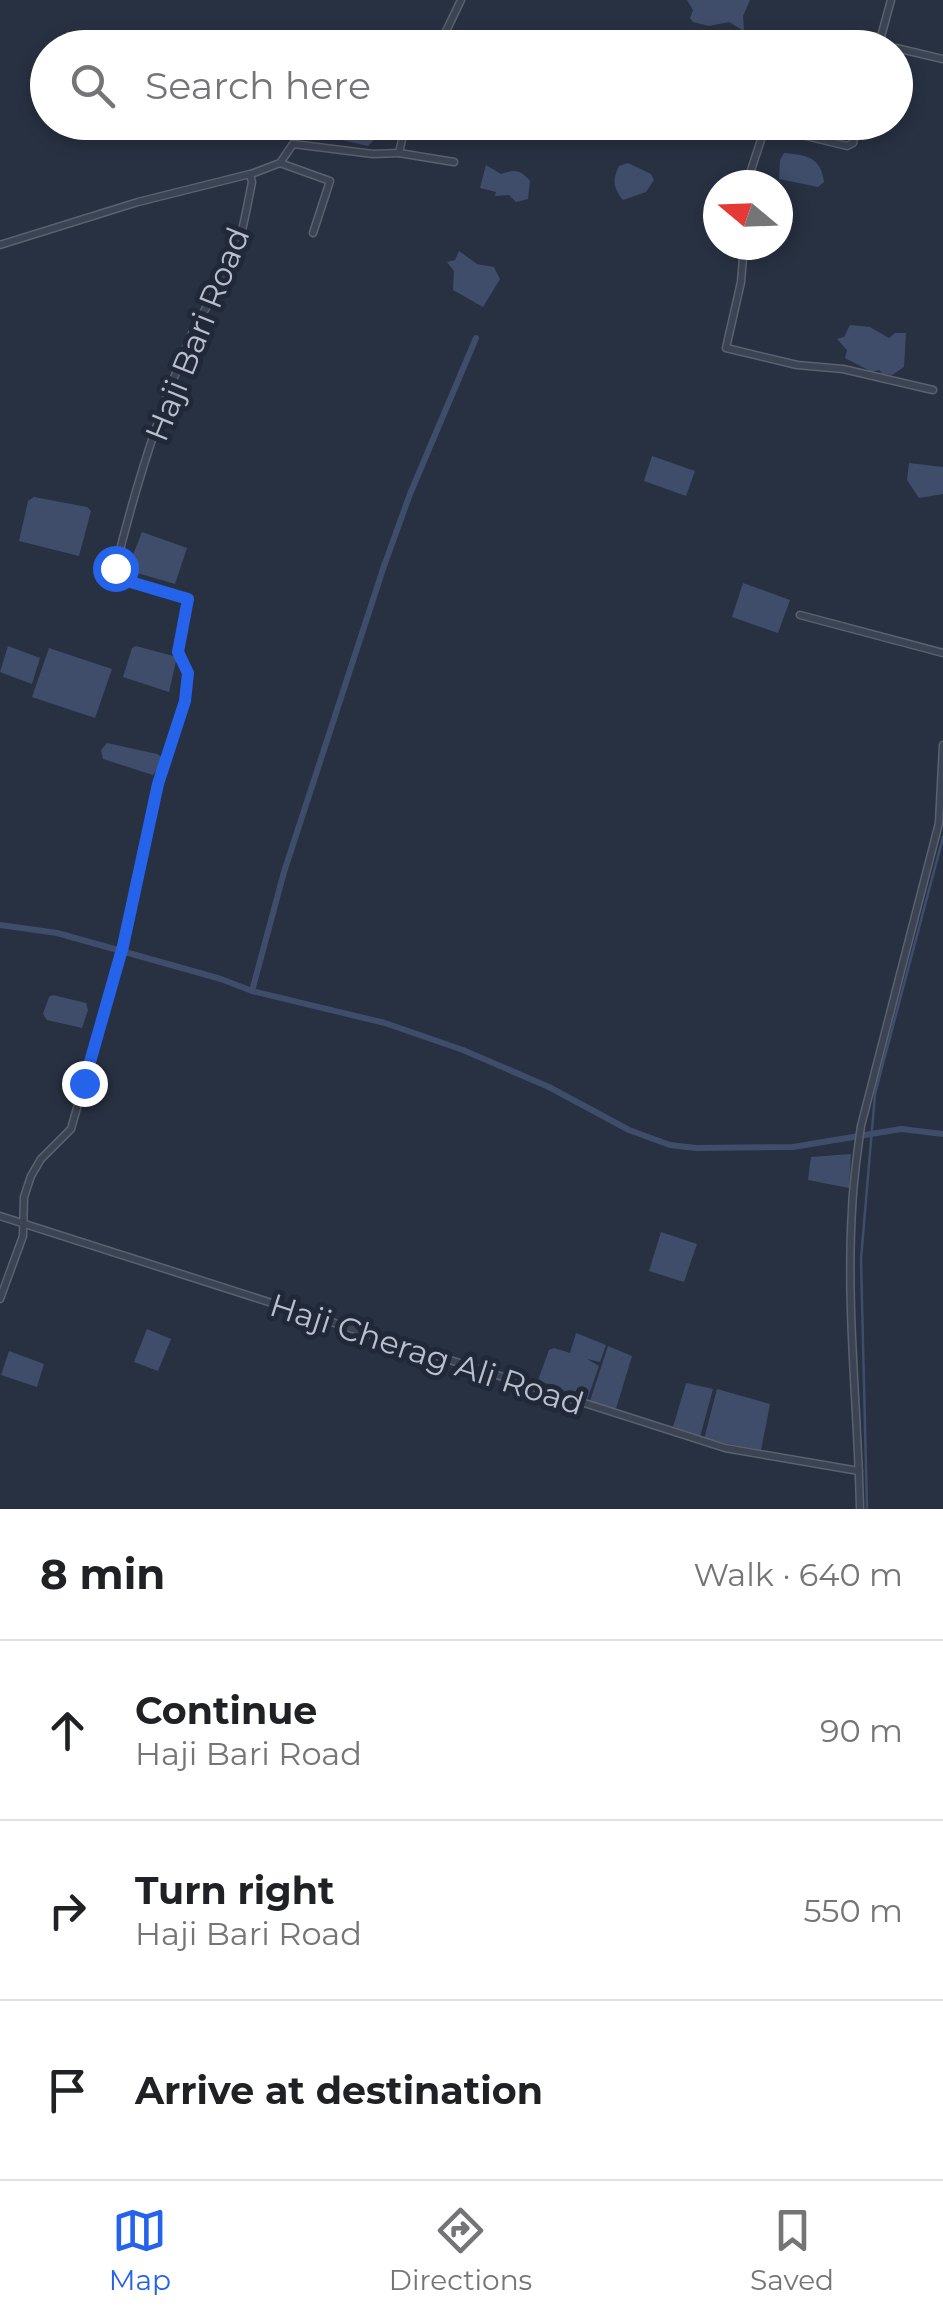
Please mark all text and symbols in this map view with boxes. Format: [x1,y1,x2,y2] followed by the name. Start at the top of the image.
[30,30,913,140] search box
[65,58,120,113] icon: search
[145,62,371,109] text: Search here
[703,170,793,260] north arrow
[136,221,258,447] street label: Haji Bari Road
[93,546,139,592] route start
[62,1061,108,1107] route end
[265,1285,589,1423] street label: Haji Cherag Ali Road
[40,1548,165,1600] text: 8 min
[694,1555,903,1594] text: Walk · 640 m
[135,1687,317,1734] text: Continue
[40,1703,95,1758] icon: ahead
[820,1711,903,1750] text: 90 m
[135,1734,362,1773] text: Haji Bari Road
[135,1867,334,1914] text: Turn right
[40,1883,95,1938] icon: right
[803,1891,903,1930] text: 550 m
[135,1914,362,1953] text: Haji Bari Road
[40,2063,95,2118] icon: arrive
[135,2067,543,2114] text: Arrive at destination
[109,2203,171,2297] tab: Map
[389,2203,532,2297] tab: Directions
[750,2203,834,2297] tab: Saved

